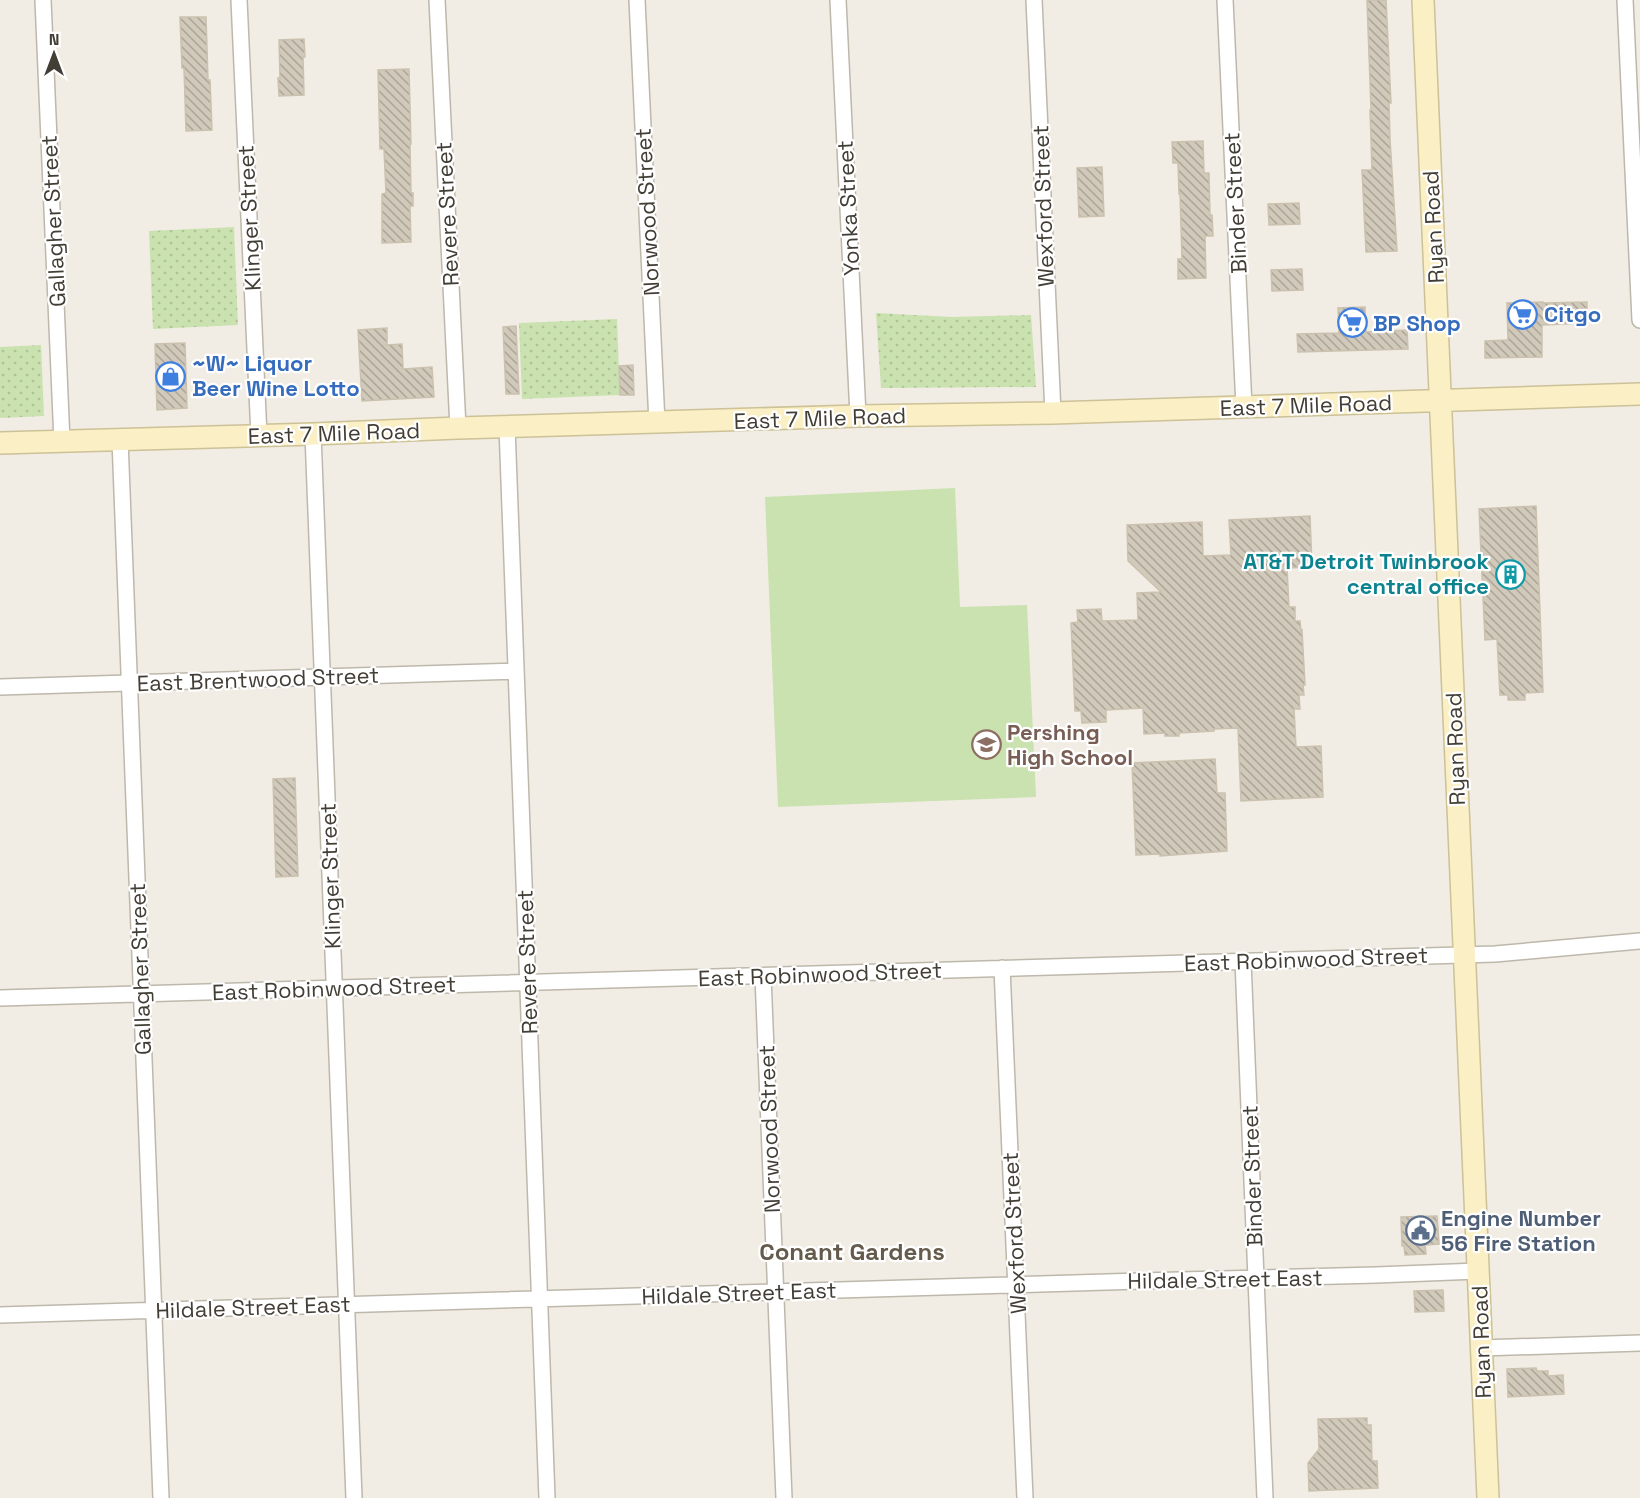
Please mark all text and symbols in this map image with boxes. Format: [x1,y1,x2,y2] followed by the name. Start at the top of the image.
[24,24,84,84] north arrow
[49,29,59,50] text: N
[1026,125,1060,287] street label: Wexford Street
[629,127,665,297] street label: Norwood Street
[1217,131,1253,275] street label: Binder Street
[35,134,71,308] street label: Gallagher Street
[830,140,866,276] street label: Yonka Street
[429,141,465,287] street label: Revere Street
[231,144,267,292] street label: Klinger Street
[1416,170,1450,284] street label: Ryan Road
[1507,298,1539,330] supermarket icon: Citgo
[1544,300,1601,328] place label: Citgo
[1336,307,1368,339] supermarket icon: BP Shop
[1373,309,1461,337] place label: BP Shop
[192,349,360,402] place label: ~W~ Liquor Beer Wine Lotto
[155,360,187,392] shop icon: ~W~ Liquor Beer Wine Lotto
[1219,388,1393,422] street label: East 7 Mile Road
[733,401,907,435] street label: East 7 Mile Road
[247,416,421,450] street label: East 7 Mile Road
[1243,547,1490,600] place label: AT&T Detroit Twinbrook central office
[1494,558,1526,590] building icon: AT&T Detroit Twinbrook central office
[136,661,380,697] street label: East Brentwood Street
[1439,692,1471,806] street label: Ryan Road
[1007,718,1133,771] place label: Pershing High School
[970,729,1002,761] school or university icon: Pershing High School
[313,803,347,949] street label: Klinger Street
[123,883,157,1055] street label: Gallagher Street
[510,889,544,1035] street label: Revere Street
[1184,941,1428,977] street label: East Robinwood Street
[698,956,942,992] street label: East Robinwood Street
[212,970,456,1006] street label: East Robinwood Street
[752,1044,786,1214] street label: Norwood Street
[1236,1105,1268,1247] street label: Binder Street
[996,1151,1032,1315] street label: Wexford Street
[1441,1204,1601,1257] place label: Engine Number 56 Fire Station
[1404,1215,1436,1247] public building icon: Engine Number 56 Fire Station
[759,1236,945,1267] district label: Conant Gardens
[1127,1263,1323,1295] street label: Hildale Street East
[641,1276,837,1310] street label: Hildale Street East
[1465,1285,1497,1399] street label: Ryan Road
[155,1290,351,1324] street label: Hildale Street East

